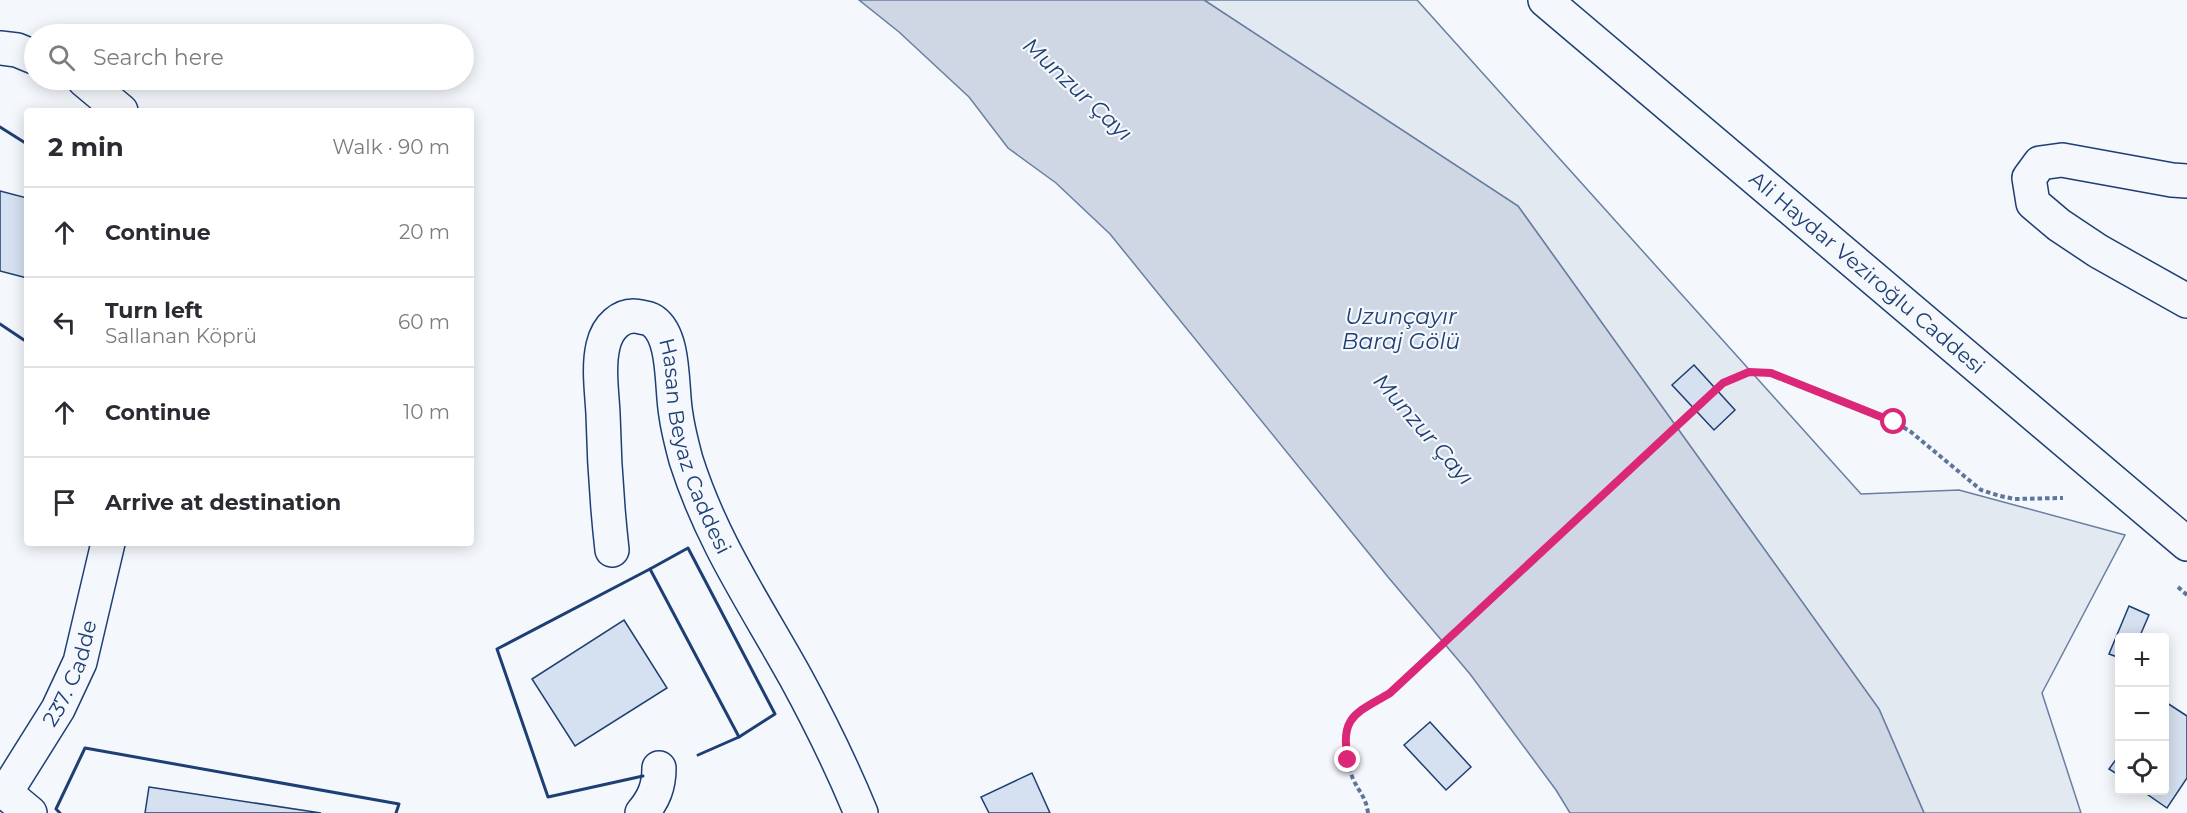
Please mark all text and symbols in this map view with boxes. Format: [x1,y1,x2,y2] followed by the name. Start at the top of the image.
[24,24,474,90] search box
[1018,32,1138,147] water label: Munzur Çayı
[45,41,78,74] icon: search
[93,44,224,71] text: Search here
[48,131,124,163] text: 2 min
[332,135,450,159] text: Walk · 90 m
[1745,166,1990,379] street label: Ali Haydar Veziroğlu Caddesi
[48,216,81,249] icon: ahead
[105,219,211,246] text: Continue
[399,220,450,244] text: 20 m
[105,297,203,324] text: Turn left
[1342,303,1460,355] water label: Uzunçayır Baraj Gölü
[48,306,81,339] icon: left
[398,310,450,334] text: 60 m
[105,324,257,348] text: Sallanan Köprü
[654,335,737,558] street label: Hasan Beyaz Caddesi
[1368,368,1479,491] water label: Munzur Çayı
[48,396,81,429] icon: ahead
[105,399,211,426] text: Continue
[403,400,450,424] text: 10 m
[1880,408,1906,434] route start
[48,486,81,519] icon: arrive
[105,489,341,516] text: Arrive at destination
[37,617,101,731] street label: 237. Cadde
[2115,633,2169,795] map controls
[2115,633,2169,687] button: +
[2115,687,2169,741] button: −
[2115,741,2169,795] button: locate
[1334,746,1360,772] route end

